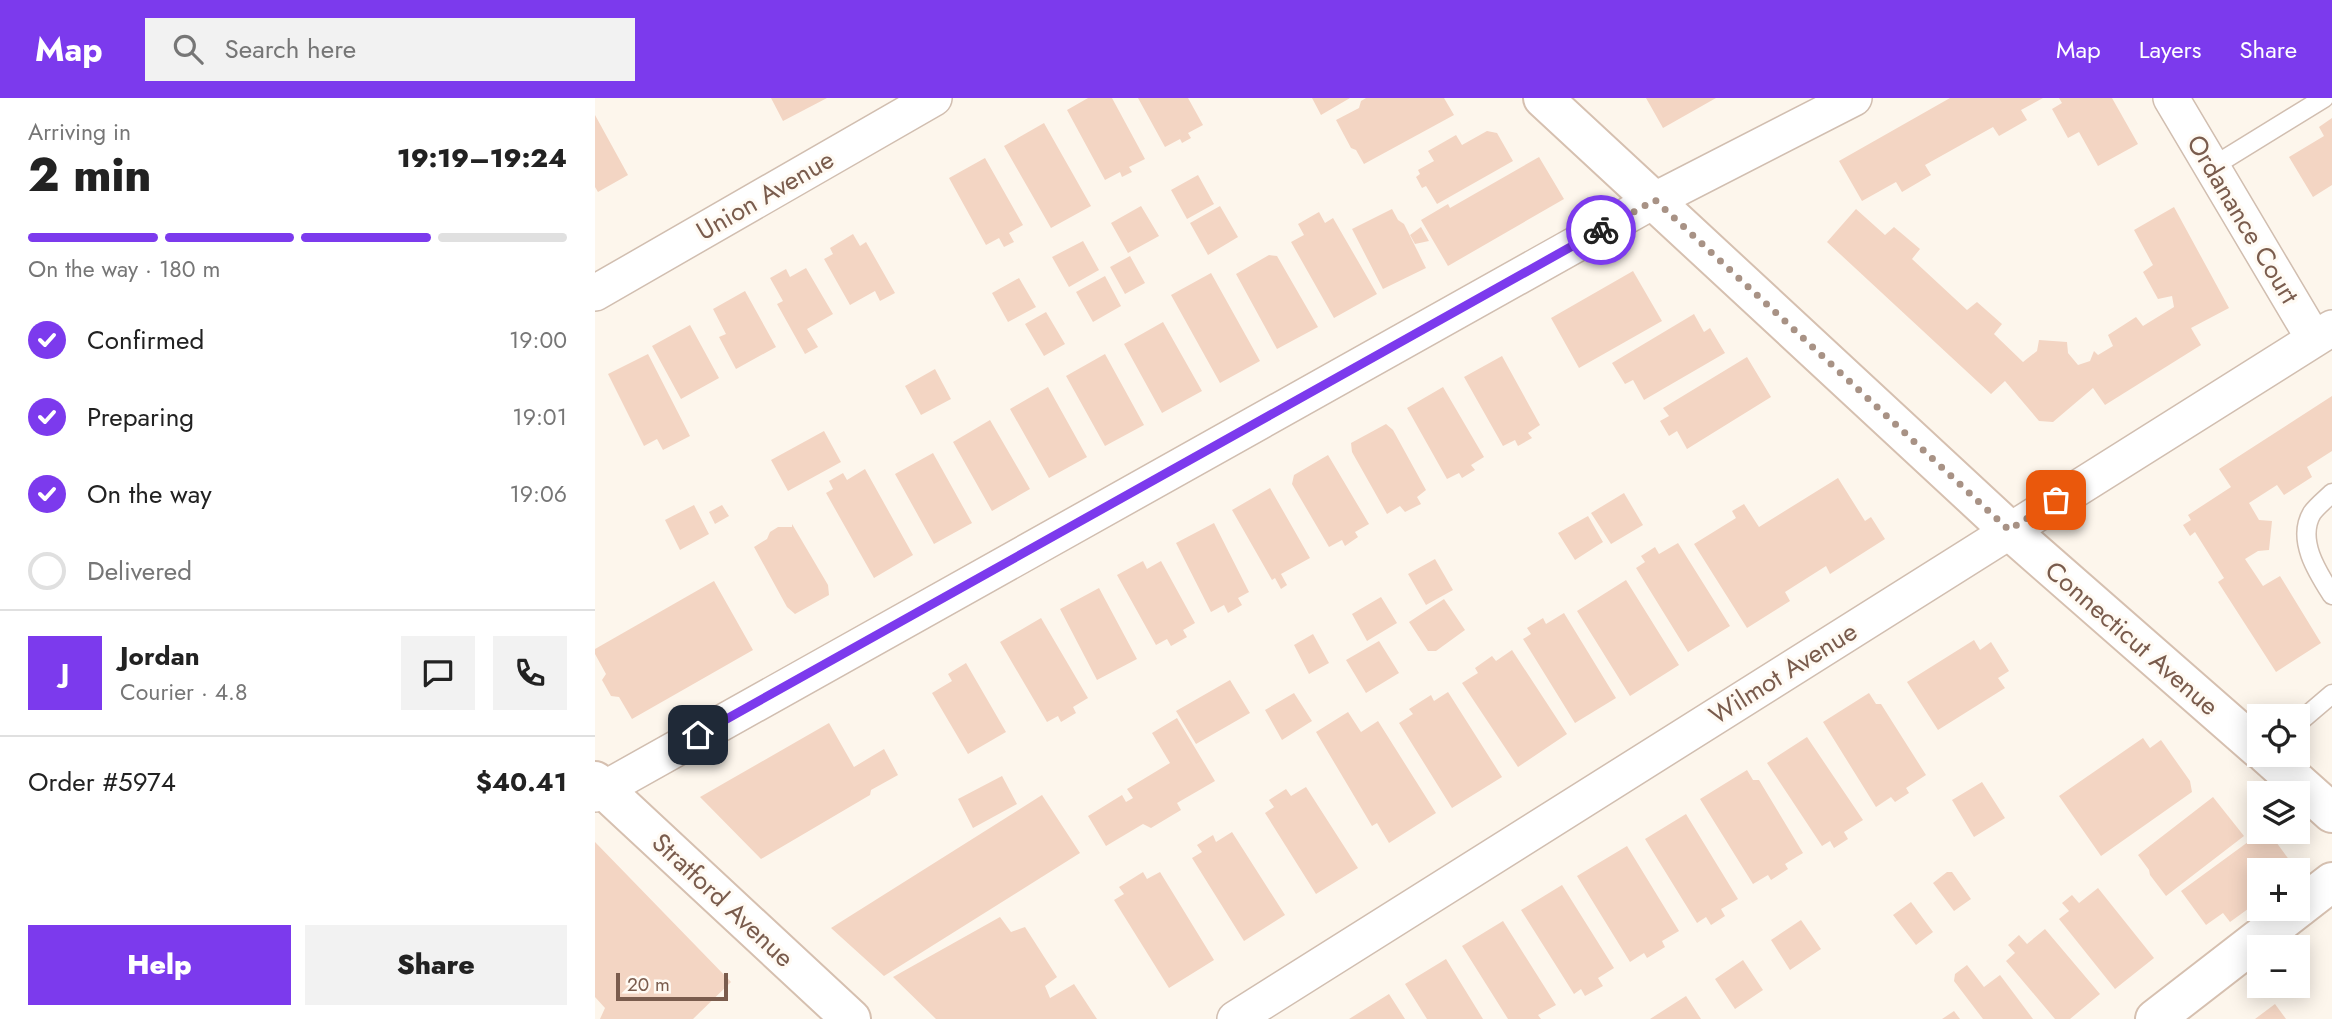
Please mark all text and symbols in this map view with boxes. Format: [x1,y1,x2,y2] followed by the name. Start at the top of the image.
[145,18,635,81] search box
[35,26,103,73] text: Map
[169,30,207,68] icon: search
[225,30,356,68] text: Search here
[2056,32,2101,67] text: Map
[2139,32,2201,67] text: Layers
[2239,32,2297,67] text: Share
[28,115,131,149] text: Arriving in
[2178,127,2309,311] street label: Ordanance Court
[397,139,567,177] text: 19:19–19:24
[689,140,841,250] street label: Union Avenue
[28,142,152,208] text: 2 min
[1566,195,1636,265] courier
[1582,211,1620,249] icon: bike
[28,252,220,286] text: On the way · 180 m
[28,321,66,359] icon: check
[87,321,204,359] text: Confirmed
[509,323,567,357] text: 19:00
[28,398,66,436] icon: check
[87,398,194,436] text: Preparing
[512,400,567,434] text: 19:01
[2026,470,2086,530] pin
[28,475,66,513] icon: check
[87,475,212,513] text: On the way
[509,477,567,511] text: 19:06
[2037,481,2075,519] icon: bag
[87,552,192,590] text: Delivered
[2037,552,2227,724] street label: Connecticut Avenue
[1702,612,1864,734] street label: Wilmot Avenue
[401,636,475,710] button: chat
[493,636,567,710] button: phone
[120,637,200,675] text: Jordan
[61,654,69,692] text: J
[120,675,248,709] text: Courier · 4.8
[2247,704,2310,998] map controls
[2247,704,2310,767] button: locate
[668,705,728,765] pin
[679,716,717,754] icon: home
[28,763,176,801] text: Order #5974
[476,763,567,801] text: $40.41
[2247,781,2310,844] button: layers
[643,824,803,976] street label: Stratford Avenue
[2247,858,2310,921] button: +
[28,925,291,1005] button: Help
[305,925,567,1005] button: Share
[2247,935,2310,998] button: −
[616,970,728,1002] scale bar
[627,971,670,998] text: 20 m

